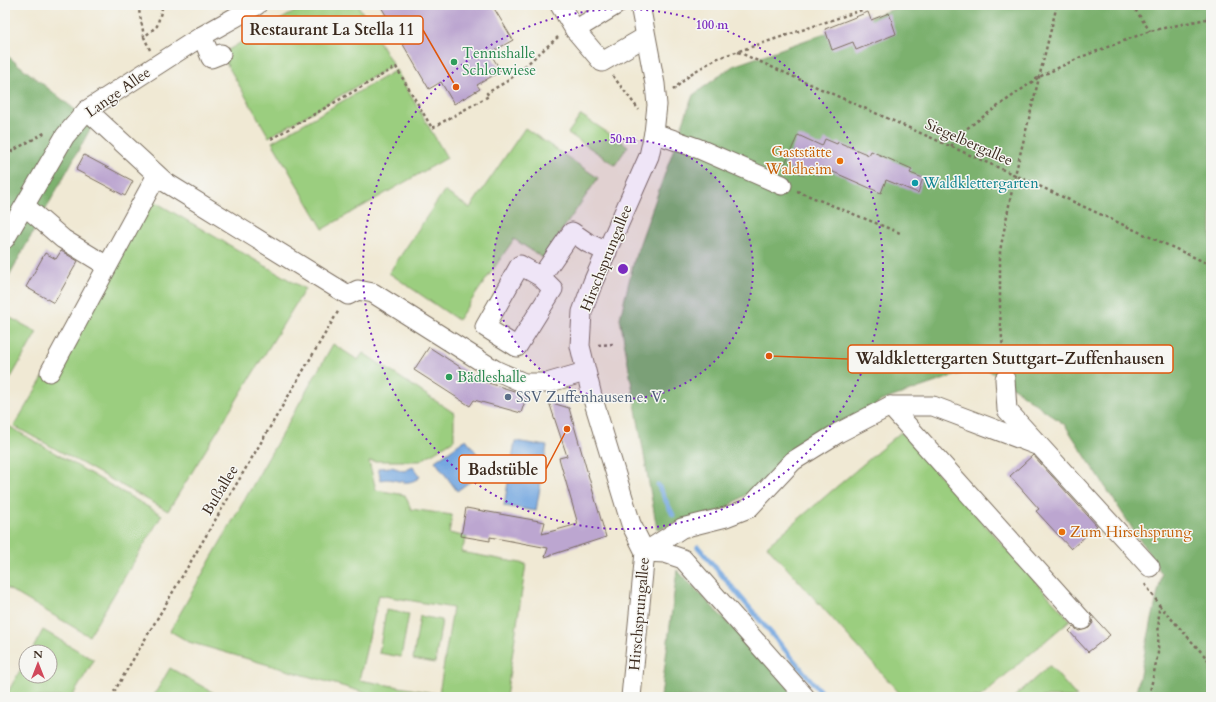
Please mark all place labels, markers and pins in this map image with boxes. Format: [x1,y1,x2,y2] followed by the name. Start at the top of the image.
[242,16,423,44] callout: Restaurant La Stella 11
[462,43,536,80] place label: Tennishalle Schlotwiese
[449,57,459,67] marker: Tennishalle Schlotwiese
[764,142,832,179] place label: Gaststätte Waldheim
[835,156,845,166] marker: Gaststätte Waldheim
[922,173,1039,193] place label: Waldklettergarten
[910,178,920,188] marker: Waldklettergarten
[616,262,630,276] centre of rings
[848,345,1173,373] callout: Waldklettergarten Stuttgart-Zuffenhausen
[457,367,527,387] place label: Bädleshalle
[444,372,454,382] marker: Bädleshalle
[516,387,666,407] place label: SSV Zuffenhausen e. V.
[503,392,513,402] marker: SSV Zuffenhausen e. V.
[459,455,546,483] callout: Badstüble
[1070,522,1192,542] place label: Zum Hirschsprung
[1057,527,1067,537] marker: Zum Hirschsprung

